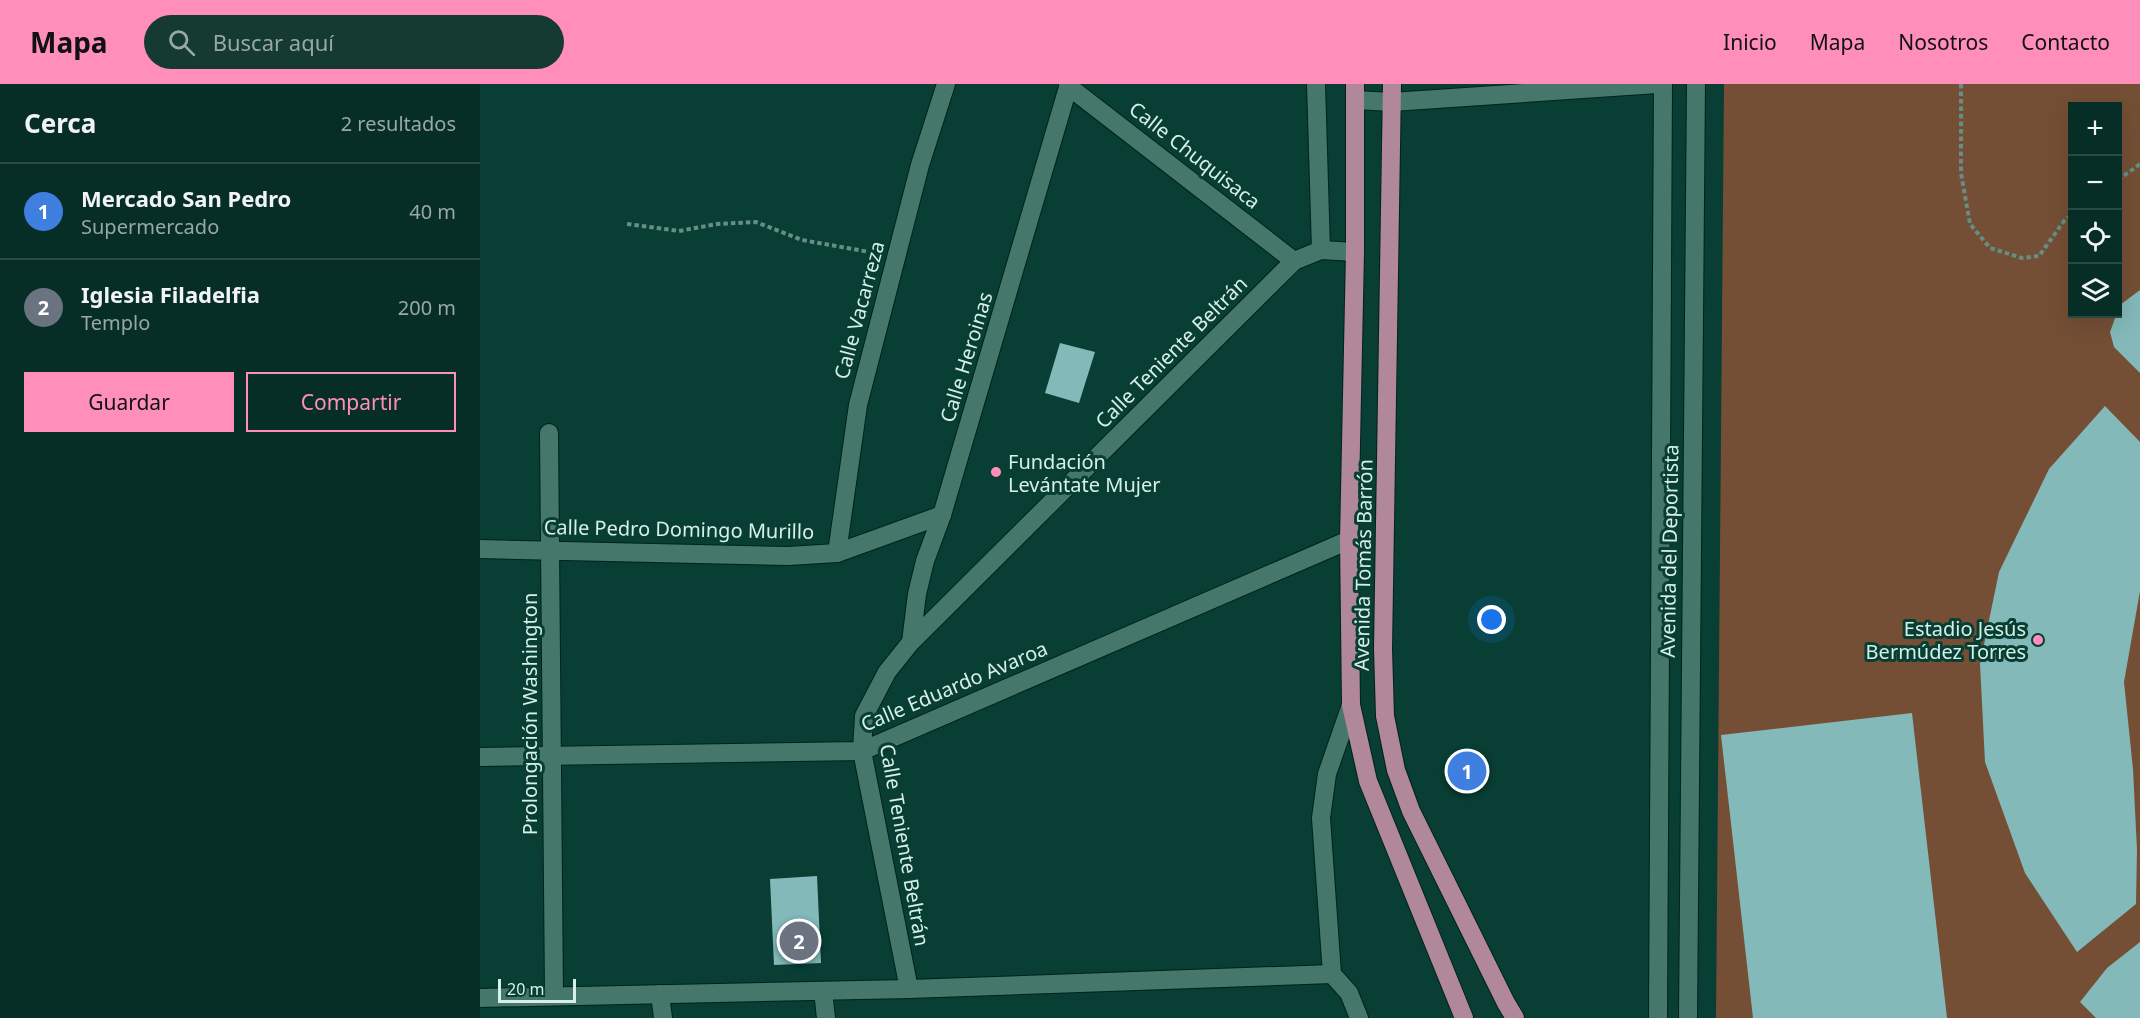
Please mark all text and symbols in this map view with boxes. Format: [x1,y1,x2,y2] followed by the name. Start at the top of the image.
[144,15,564,69] search box
[30,23,108,61] text: Mapa
[165,26,198,59] icon: search
[213,27,334,57] text: Buscar aquí
[1723,28,1777,56] text: Inicio
[1810,28,1865,56] text: Mapa
[1898,28,1988,56] text: Nosotros
[2021,28,2110,56] text: Contacto
[1124,95,1266,215] street label: Calle Chuquisaca
[2068,102,2122,318] map controls
[2068,102,2122,156] button: +
[24,105,96,141] text: Cerca
[341,110,456,137] text: 2 resultados
[2068,156,2122,210] button: −
[81,183,291,213] text: Mercado San Pedro
[38,198,49,225] text: 1
[409,198,456,225] text: 40 m
[2068,210,2122,264] button: locate
[81,213,219,240] text: Supermercado
[828,238,890,382] street label: Calle Vacarreza
[2068,264,2122,318] button: layers
[1089,270,1253,434] street label: Calle Teniente Beltrán
[81,279,260,309] text: Iglesia Filadelfia
[933,288,999,426] street label: Calle Heroinas
[38,294,49,321] text: 2
[398,294,456,321] text: 200 m
[81,309,150,336] text: Templo
[24,372,234,432] button: Guardar
[246,372,456,432] button: Compartir
[1654,444,1684,658] street label: Avenida del Deportista
[1008,448,1160,498] place label: Fundación Levántate Mujer
[1348,459,1378,671] street label: Avenida Tomás Barrón
[989,465,1003,479] marker: Fundación Levántate Mujer
[544,513,814,545] street label: Calle Pedro Domingo Murillo
[516,593,543,835] street label: Prolongación Washington
[1477,605,1506,634] your location
[1866,615,2026,665] place label: Estadio Jesús Bermúdez Torres
[2031,633,2045,647] marker: Estadio Jesús Bermúdez Torres
[856,634,1052,738] street label: Calle Eduardo Avaroa
[874,742,936,948] street label: Calle Teniente Beltrán
[1448,748,1486,794] pin: 1
[780,918,818,964] pin: 2
[498,976,576,1004] scale bar
[507,978,544,1000] text: 20 m

